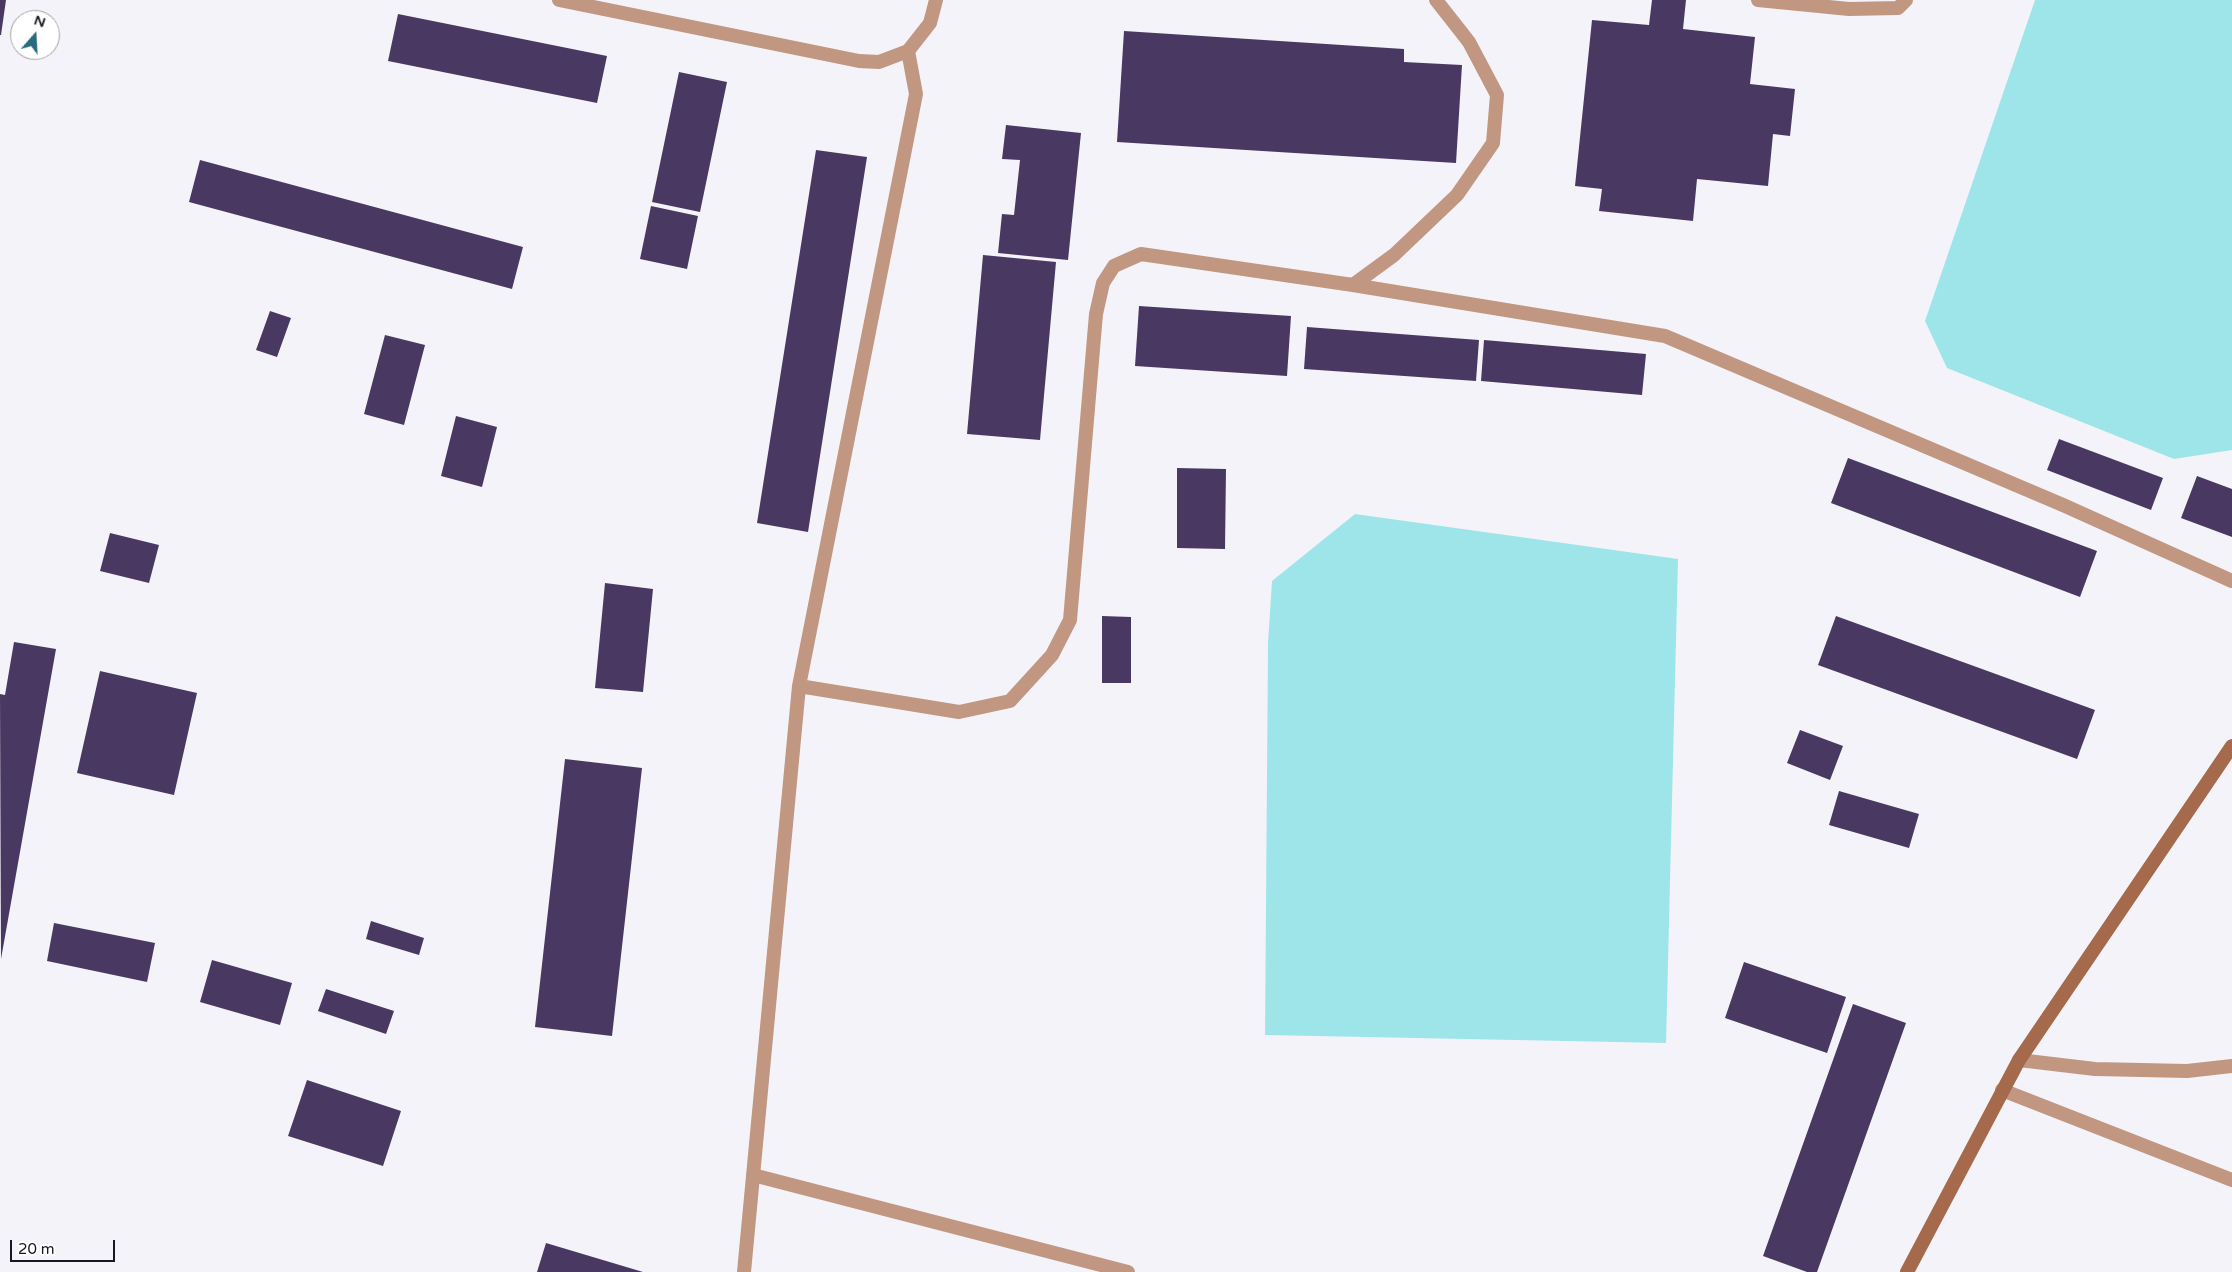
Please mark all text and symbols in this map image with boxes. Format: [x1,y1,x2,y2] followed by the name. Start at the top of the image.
[10,10,60,60] north arrow
[32,11,48,31] text: N
[12,1230,118,1262] scale bar
[18,1240,55,1258] text: 20 m

